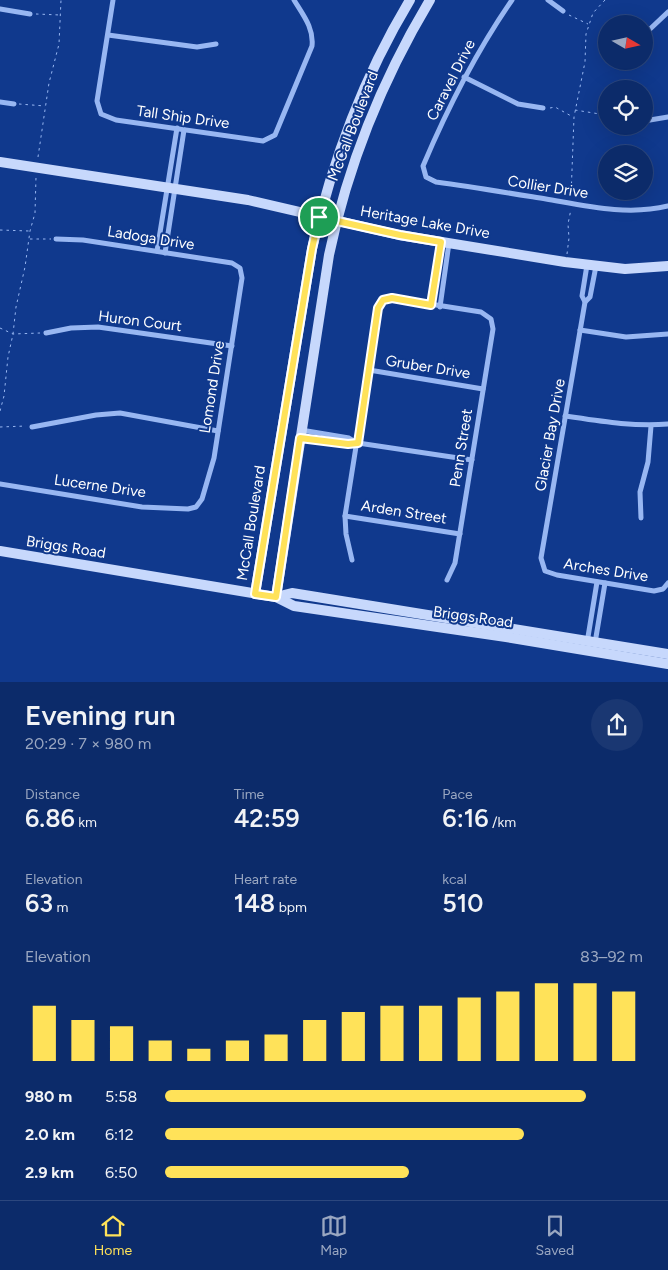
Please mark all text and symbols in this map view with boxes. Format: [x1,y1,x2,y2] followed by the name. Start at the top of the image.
[598,15,652,70] north arrow
[598,15,653,200] map controls
[423,36,479,124] street label: Caravel Drive
[324,69,382,183] street label: McCall Boulevard
[598,80,653,135] button: locate
[135,102,231,132] street label: Tall Ship Drive
[598,145,653,200] button: layers
[506,172,590,202] street label: Collier Drive
[298,196,340,238] pin
[359,202,491,242] street label: Heritage Lake Drive
[305,203,333,231] icon: arrive
[106,222,196,254] street label: Ladoga Drive
[97,307,183,335] street label: Huron Court
[196,339,228,435] street label: Lomond Drive
[384,351,472,383] street label: Gruber Drive
[531,377,569,493] street label: Glacier Bay Drive
[446,407,476,489] street label: Penn Street
[233,464,269,582] street label: McCall Boulevard
[53,471,147,501] street label: Lucerne Drive
[360,496,448,528] street label: Arden Street
[25,532,107,562] street label: Briggs Road
[562,554,650,586] street label: Arches Drive
[432,602,514,632] street label: Briggs Road
[25,698,176,732] text: Evening run
[591,699,643,751] button: share
[25,734,151,753] text: 20:29 · 7 × 980 m
[25,786,80,803] text: Distance
[234,786,264,803] text: Time
[442,786,473,803] text: Pace
[25,803,75,833] text: 6.86
[234,803,299,833] text: 42:59
[442,803,489,833] text: 6:16
[75,814,97,831] text: km
[489,814,516,831] text: /km
[25,871,83,888] text: Elevation
[234,871,297,888] text: Heart rate
[442,871,467,888] text: kcal
[25,888,53,918] text: 63
[234,888,275,918] text: 148
[442,888,483,918] text: 510
[53,899,69,916] text: m
[275,899,307,916] text: bpm
[25,947,91,966] text: Elevation
[580,947,643,966] text: 83–92 m
[25,1087,72,1106] text: 980 m
[105,1087,137,1106] text: 5:58
[25,1125,75,1144] text: 2.0 km
[105,1125,134,1144] text: 6:12
[25,1163,74,1182] text: 2.9 km
[105,1163,138,1182] text: 6:50
[94,1212,132,1259] tab: Home
[320,1212,348,1259] tab: Map
[536,1212,574,1259] tab: Saved

